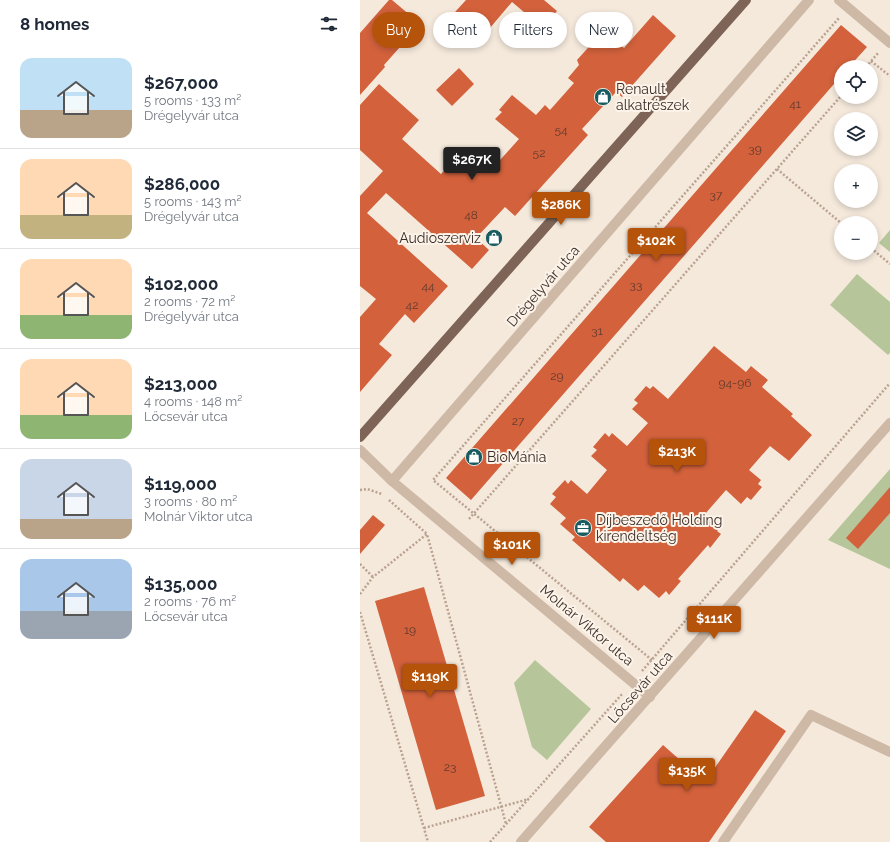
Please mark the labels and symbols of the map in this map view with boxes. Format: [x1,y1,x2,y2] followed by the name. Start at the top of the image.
[616,81,690,113] place label: Renault alkatrészek
[593,87,613,107] shop icon: Renault alkatrészek
[789,97,801,111] house number: 41
[554,123,568,137] house number: 54
[748,142,762,156] house number: 39
[533,146,545,160] house number: 52
[444,147,500,181] pin: $267K
[710,188,723,202] house number: 37
[533,192,589,226] pin: $286K
[464,208,478,222] house number: 48
[484,228,504,248] shop icon: Audioszerviz
[628,228,684,262] pin: $102K
[399,230,481,246] place label: Audioszerviz
[503,242,583,330] street label: Drégelyvár utca
[630,278,642,292] house number: 33
[421,279,435,293] house number: 44
[406,298,418,312] house number: 42
[591,324,603,338] house number: 31
[550,369,564,383] house number: 29
[719,376,751,390] house number: 94-96
[512,414,525,428] house number: 27
[649,439,705,473] pin: $213K
[464,447,484,467] shop icon: BioMánia
[487,449,546,465] place label: BioMánia
[596,512,722,544] place label: Díjbeszedő Holding kirendeltség
[573,518,593,538] office icon: Díjbeszedő Holding kirendeltség
[484,532,540,566] pin: $101K
[537,581,637,669] street label: Molnár Viktor utca
[686,606,742,640] pin: $111K
[404,623,416,637] house number: 19
[604,648,676,726] street label: Lőcsevár utca
[402,664,458,698] pin: $119K
[659,758,715,792] pin: $135K
[444,760,456,774] house number: 23

